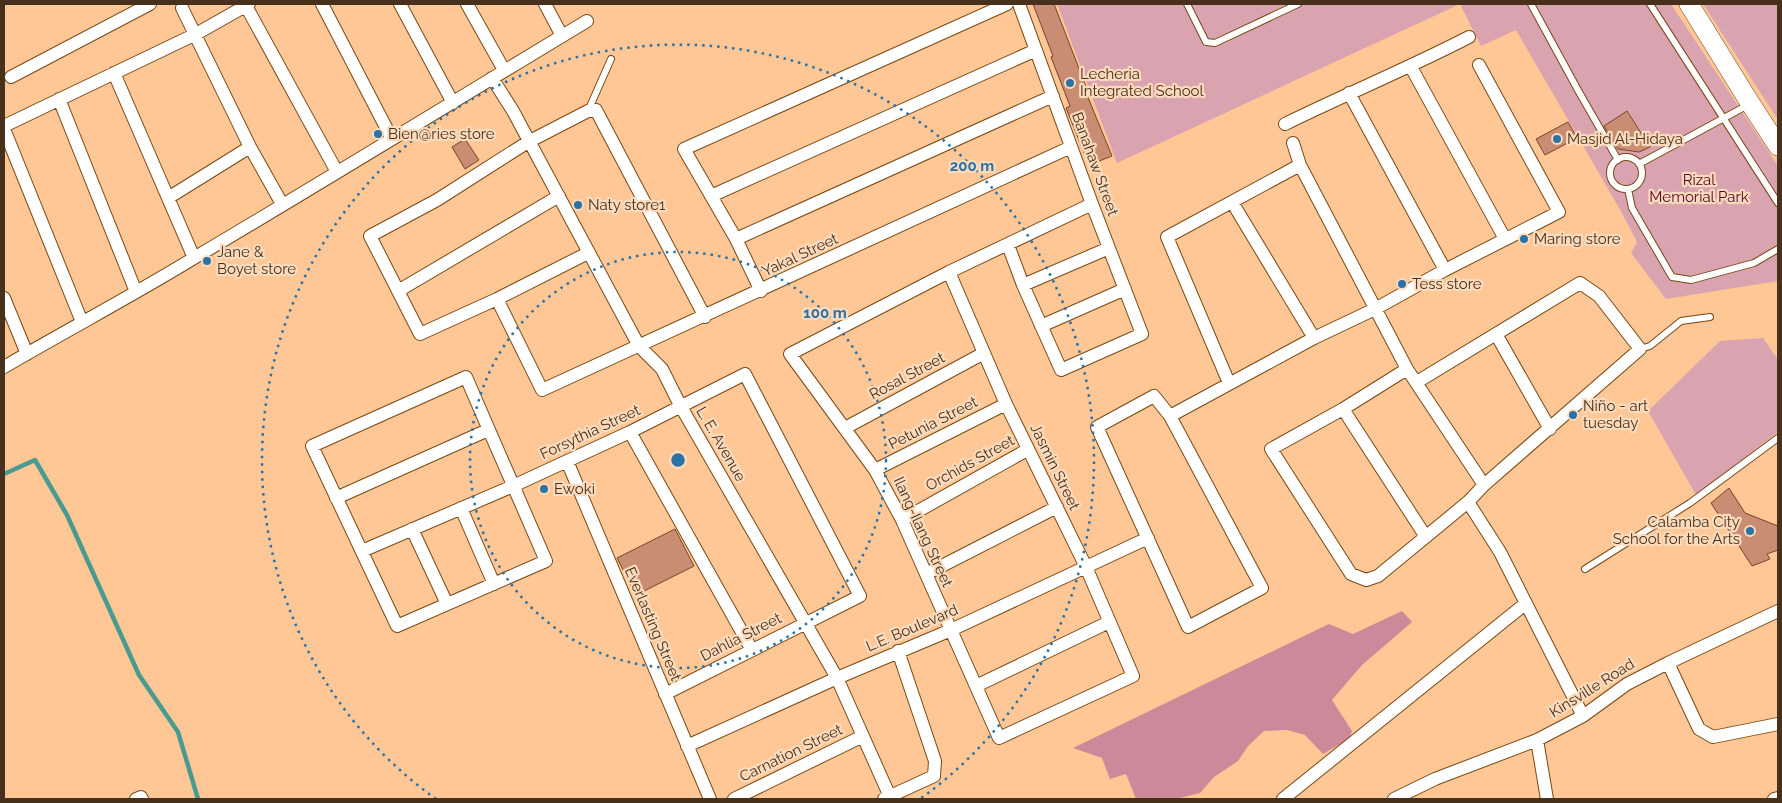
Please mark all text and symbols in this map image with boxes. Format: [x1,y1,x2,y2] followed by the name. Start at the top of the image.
[1080,65,1204,100] place label: Lecheria Integrated School
[1064,77,1076,89] marker: Lecheria Integrated School
[1068,110,1122,218] street label: Banahaw Street
[388,125,495,143] place label: Bien@ries store
[372,128,384,140] marker: Bien@ries store
[1567,130,1683,148] place label: Masjid Al-Hidaya
[1551,133,1563,145] marker: Masjid Al-Hidaya
[950,157,994,175] text: 200 m
[1649,171,1749,206] park label: Rizal Memorial Park
[588,196,666,214] place label: Naty store1
[572,199,584,211] marker: Naty store1
[759,230,841,280] street label: Yakal Street
[1534,230,1621,248] place label: Maring store
[1518,233,1530,245] marker: Maring store
[217,243,296,278] place label: Jane & Boyet store
[201,255,213,267] marker: Jane & Boyet store
[1412,275,1482,293] place label: Tess store
[1396,278,1408,290] marker: Tess store
[803,304,847,322] text: 100 m
[866,349,948,403] street label: Rosal Street
[885,393,981,453] street label: Petunia Street
[1583,397,1648,432] place label: Niño - art tuesday
[537,401,643,463] street label: Forsythia Street
[692,403,750,485] street label: L. E. Avenue
[1567,409,1579,421] marker: Niño - art tuesday
[1026,421,1084,513] street label: Jasmin Street
[923,431,1017,495] street label: Orchids Street
[669,451,687,469] centre of rings
[890,474,956,590] street label: Ilang-Ilang Street
[554,480,595,498] place label: Ewoki
[538,483,550,495] marker: Ewoki
[1613,513,1740,548] place label: Calamba City School for the Arts
[1744,525,1756,537] marker: Calamba City School for the Arts
[621,564,685,684] street label: Everlasting Street
[863,601,961,655] street label: L.E. Boulevard
[697,609,785,665] street label: Dahlia Street
[1546,655,1638,721] street label: Kinsville Road
[737,720,845,786] street label: Carnation Street

